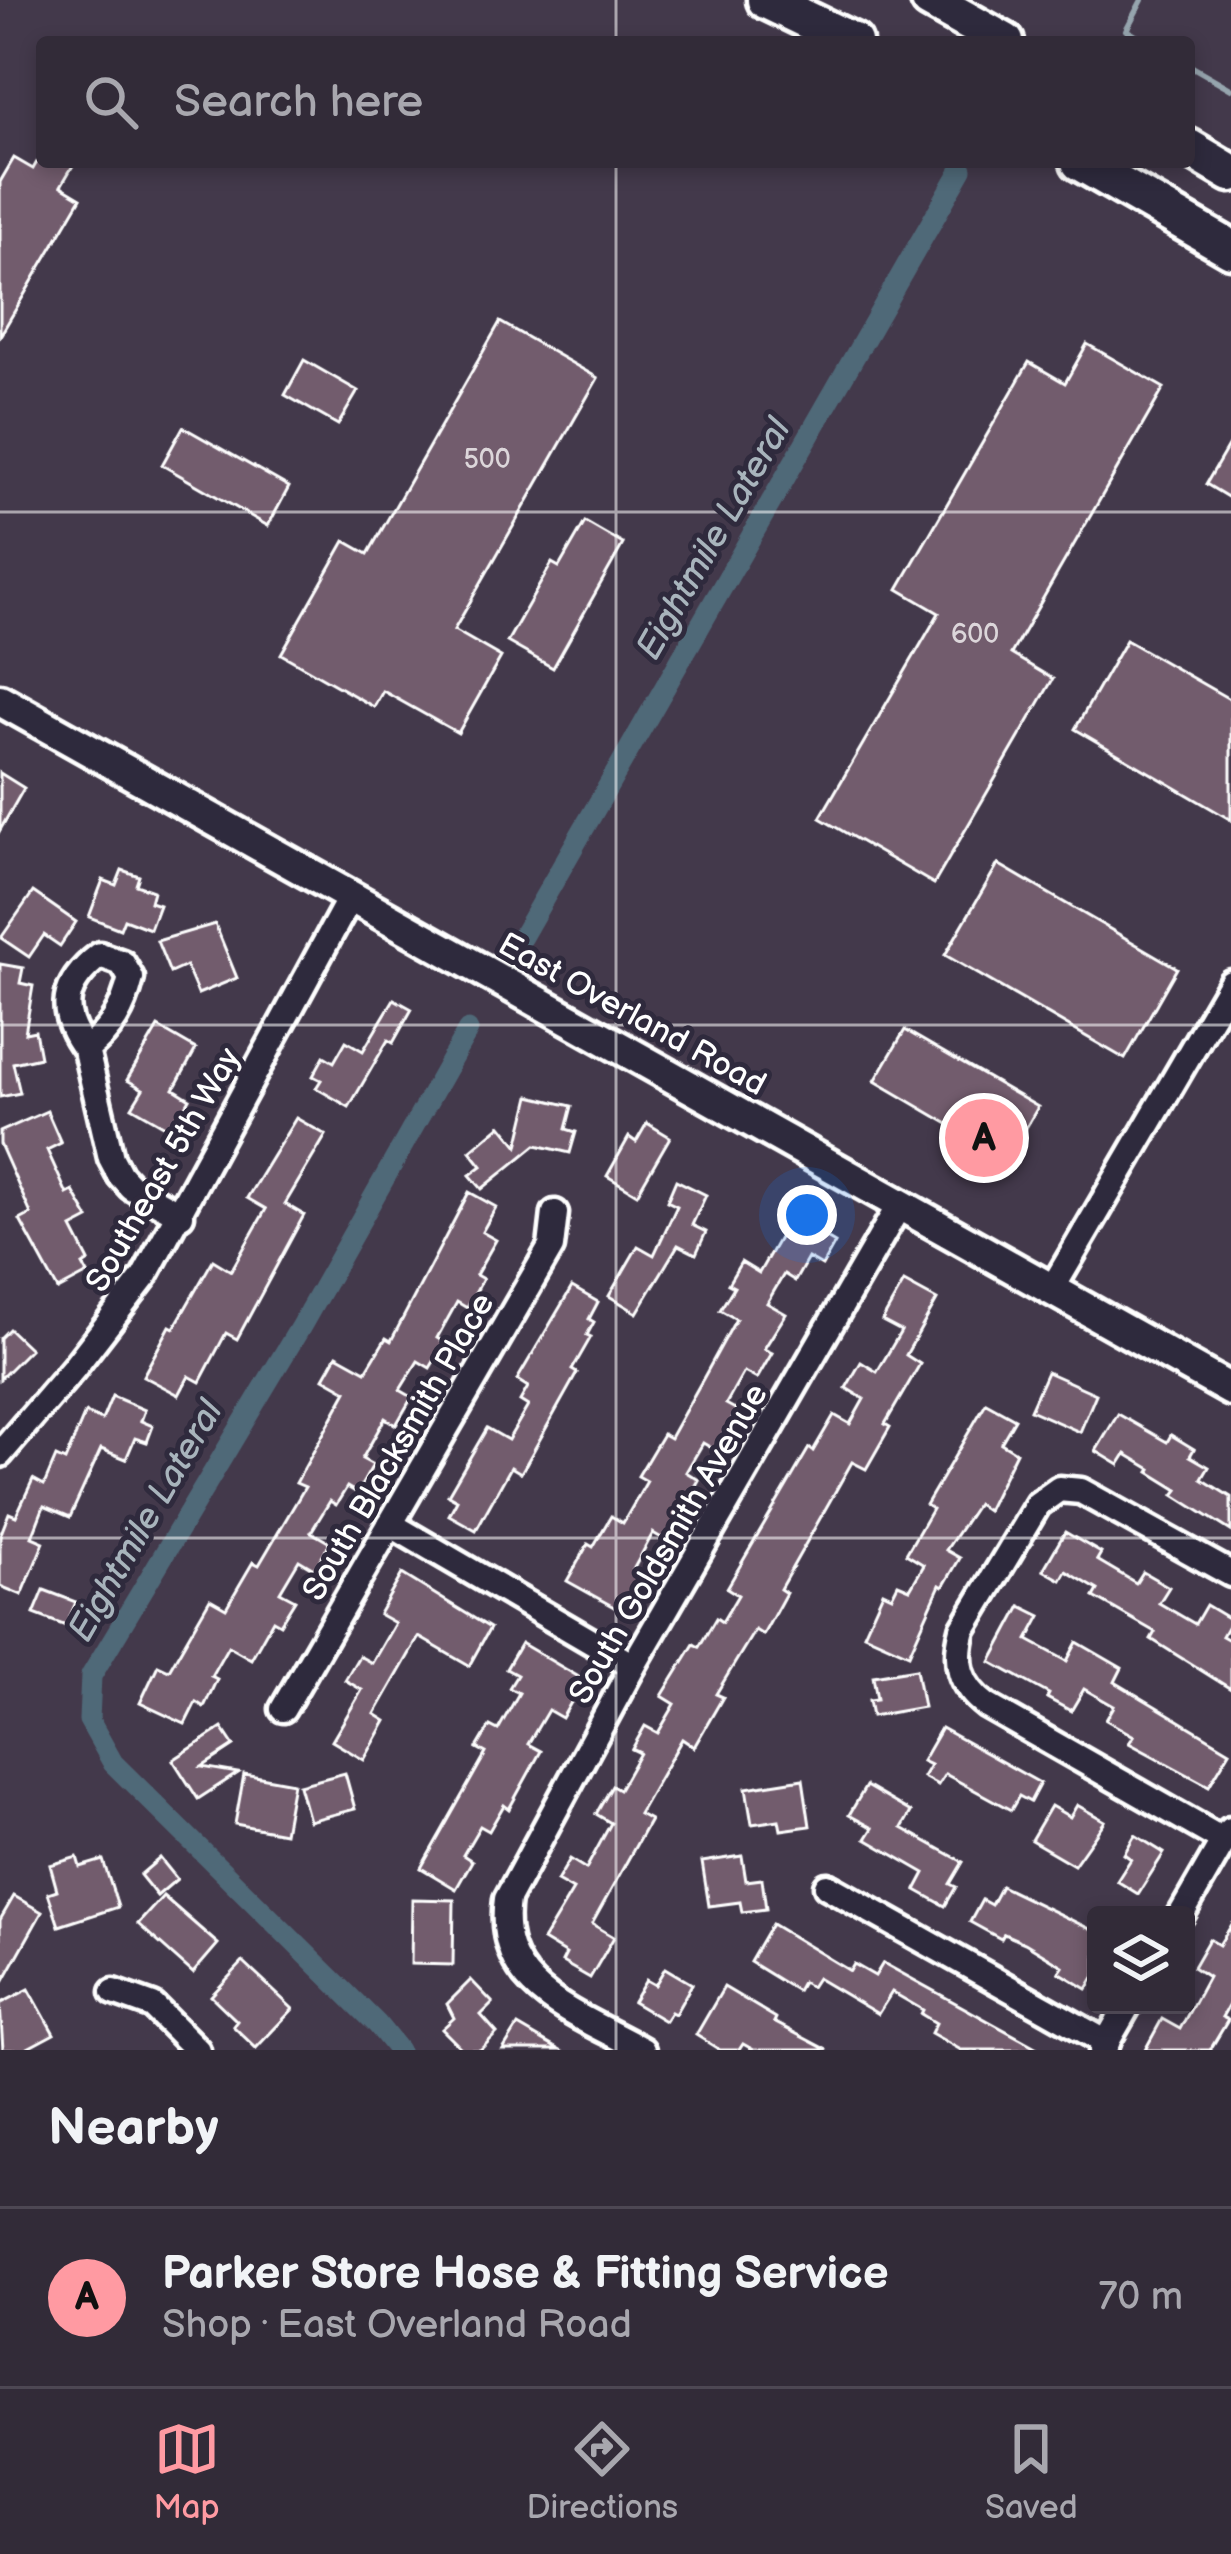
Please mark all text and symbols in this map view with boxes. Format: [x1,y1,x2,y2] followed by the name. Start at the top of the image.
[36,36,1195,168] search box
[78,69,144,135] icon: search
[174,75,423,130] text: Search here
[628,410,801,667] water label: Eightmile Lateral
[463,444,511,476] house number: 500
[951,619,999,651] house number: 600
[491,925,773,1105] street label: East Overland Road
[78,1041,250,1299] street label: Southeast 5th Way
[945,1093,1023,1183] pin: A
[777,1185,837,1245] your location
[294,1286,503,1608] street label: South Blacksmith Place
[561,1377,777,1711] street label: South Goldsmith Avenue
[60,1392,233,1649] water label: Eightmile Lateral
[1087,1906,1195,2014] map controls
[1087,1906,1195,2014] button: layers
[48,2098,219,2159] text: Nearby
[162,2247,889,2302] text: Parker Store Hose & Fitting Service
[75,2274,99,2321] text: A
[1098,2274,1183,2321] text: 70 m
[162,2302,632,2349] text: Shop · East Overland Road
[153,2416,220,2528] tab: Map
[526,2416,678,2528] tab: Directions
[985,2416,1078,2528] tab: Saved

